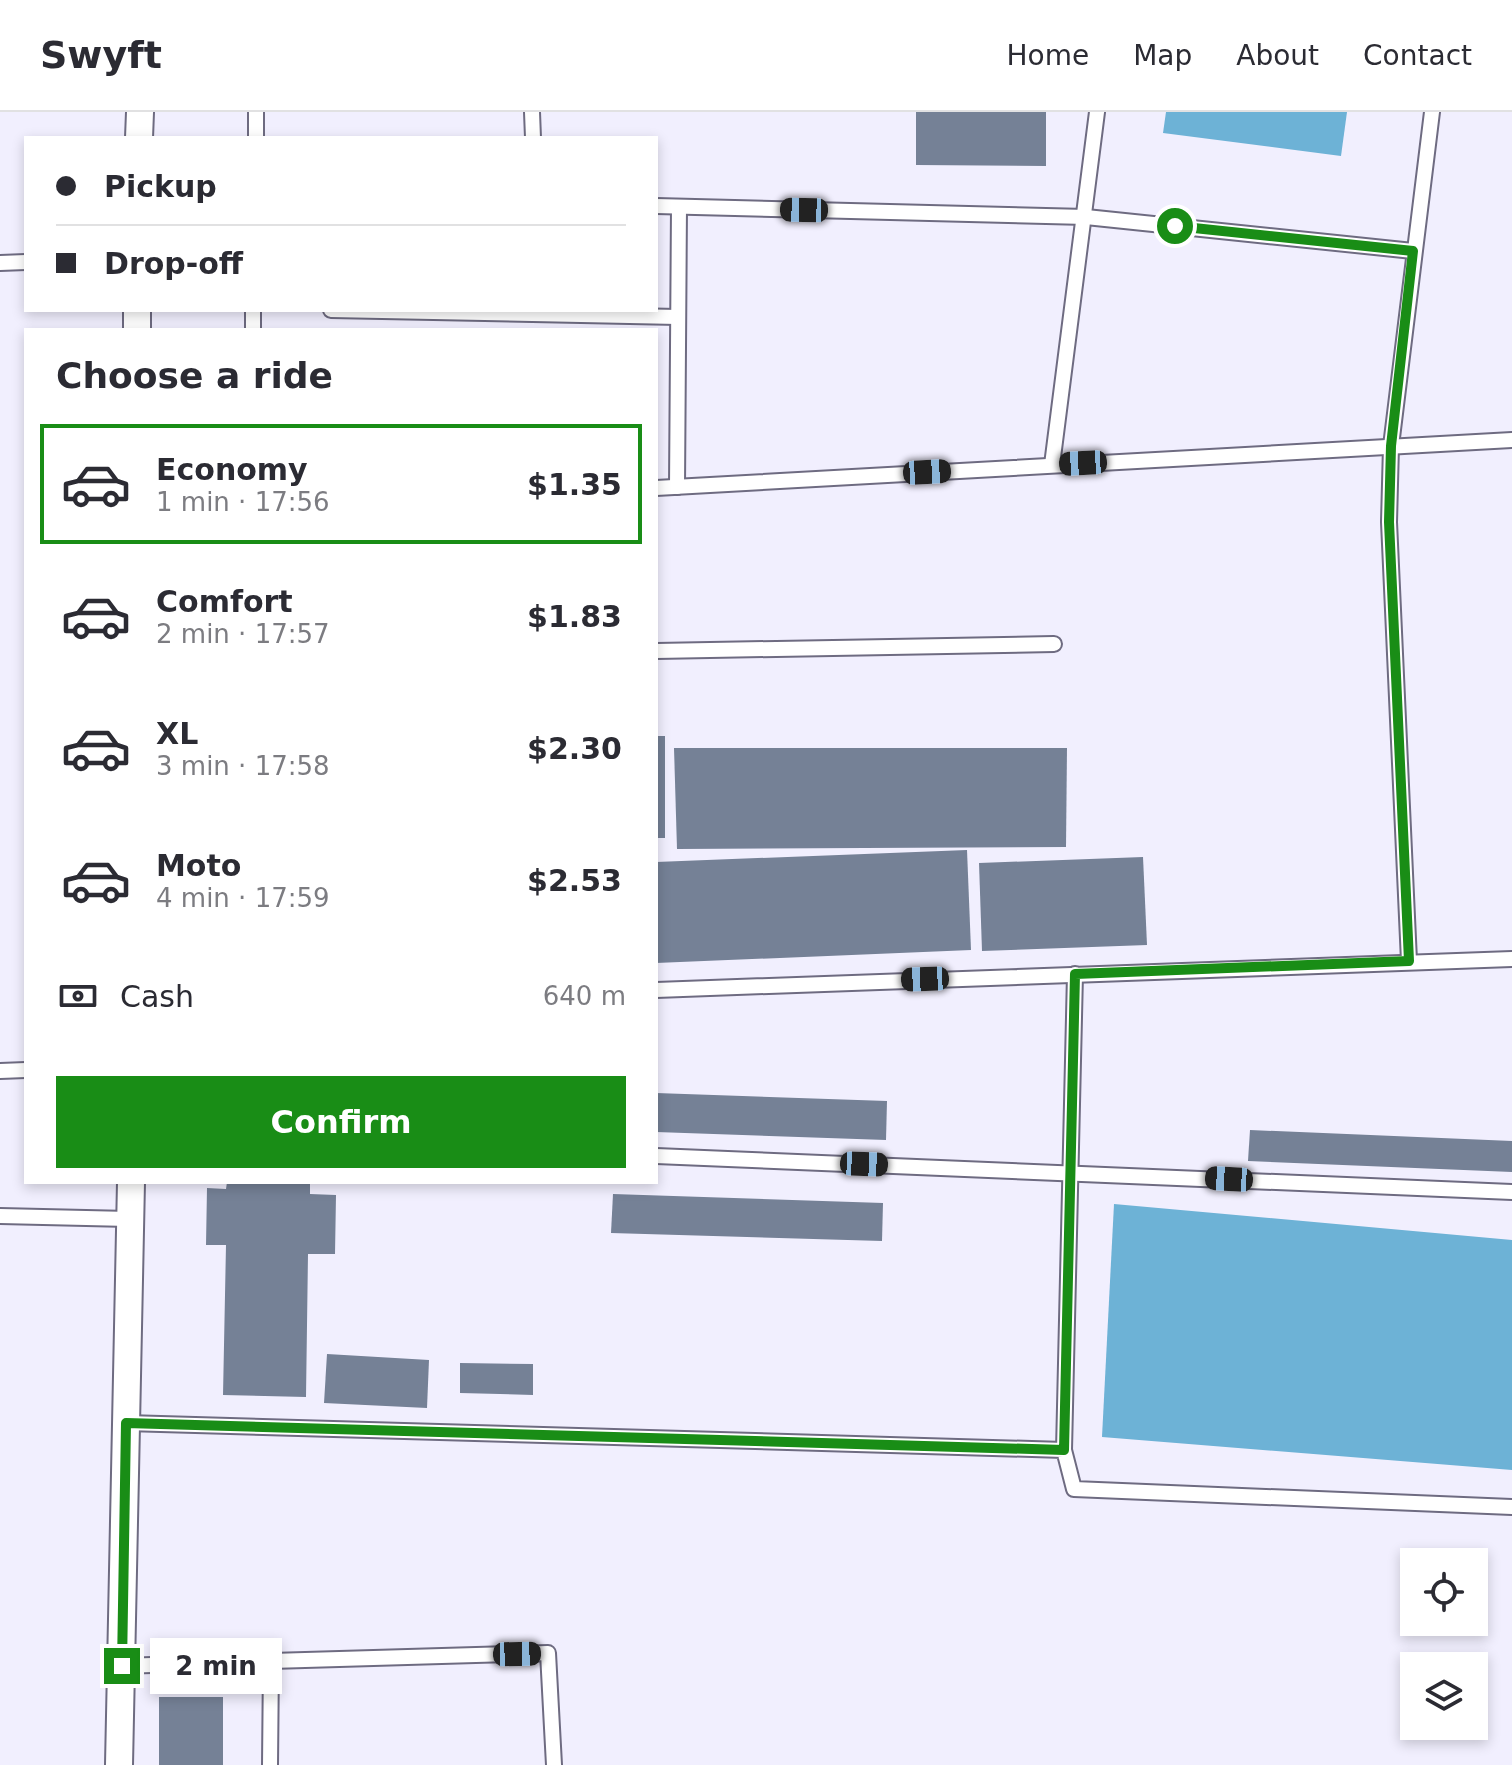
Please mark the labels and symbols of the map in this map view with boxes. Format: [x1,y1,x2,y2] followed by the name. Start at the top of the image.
[780,198,828,222] car
[1157,208,1193,244] route start
[1058,450,1108,476] car
[902,459,952,485] car
[901,966,949,992] car
[840,1151,888,1177] car
[1204,1166,1254,1192] car
[150,1638,282,1694] callout: 2 min
[493,1642,541,1666] car
[104,1648,140,1684] route end

